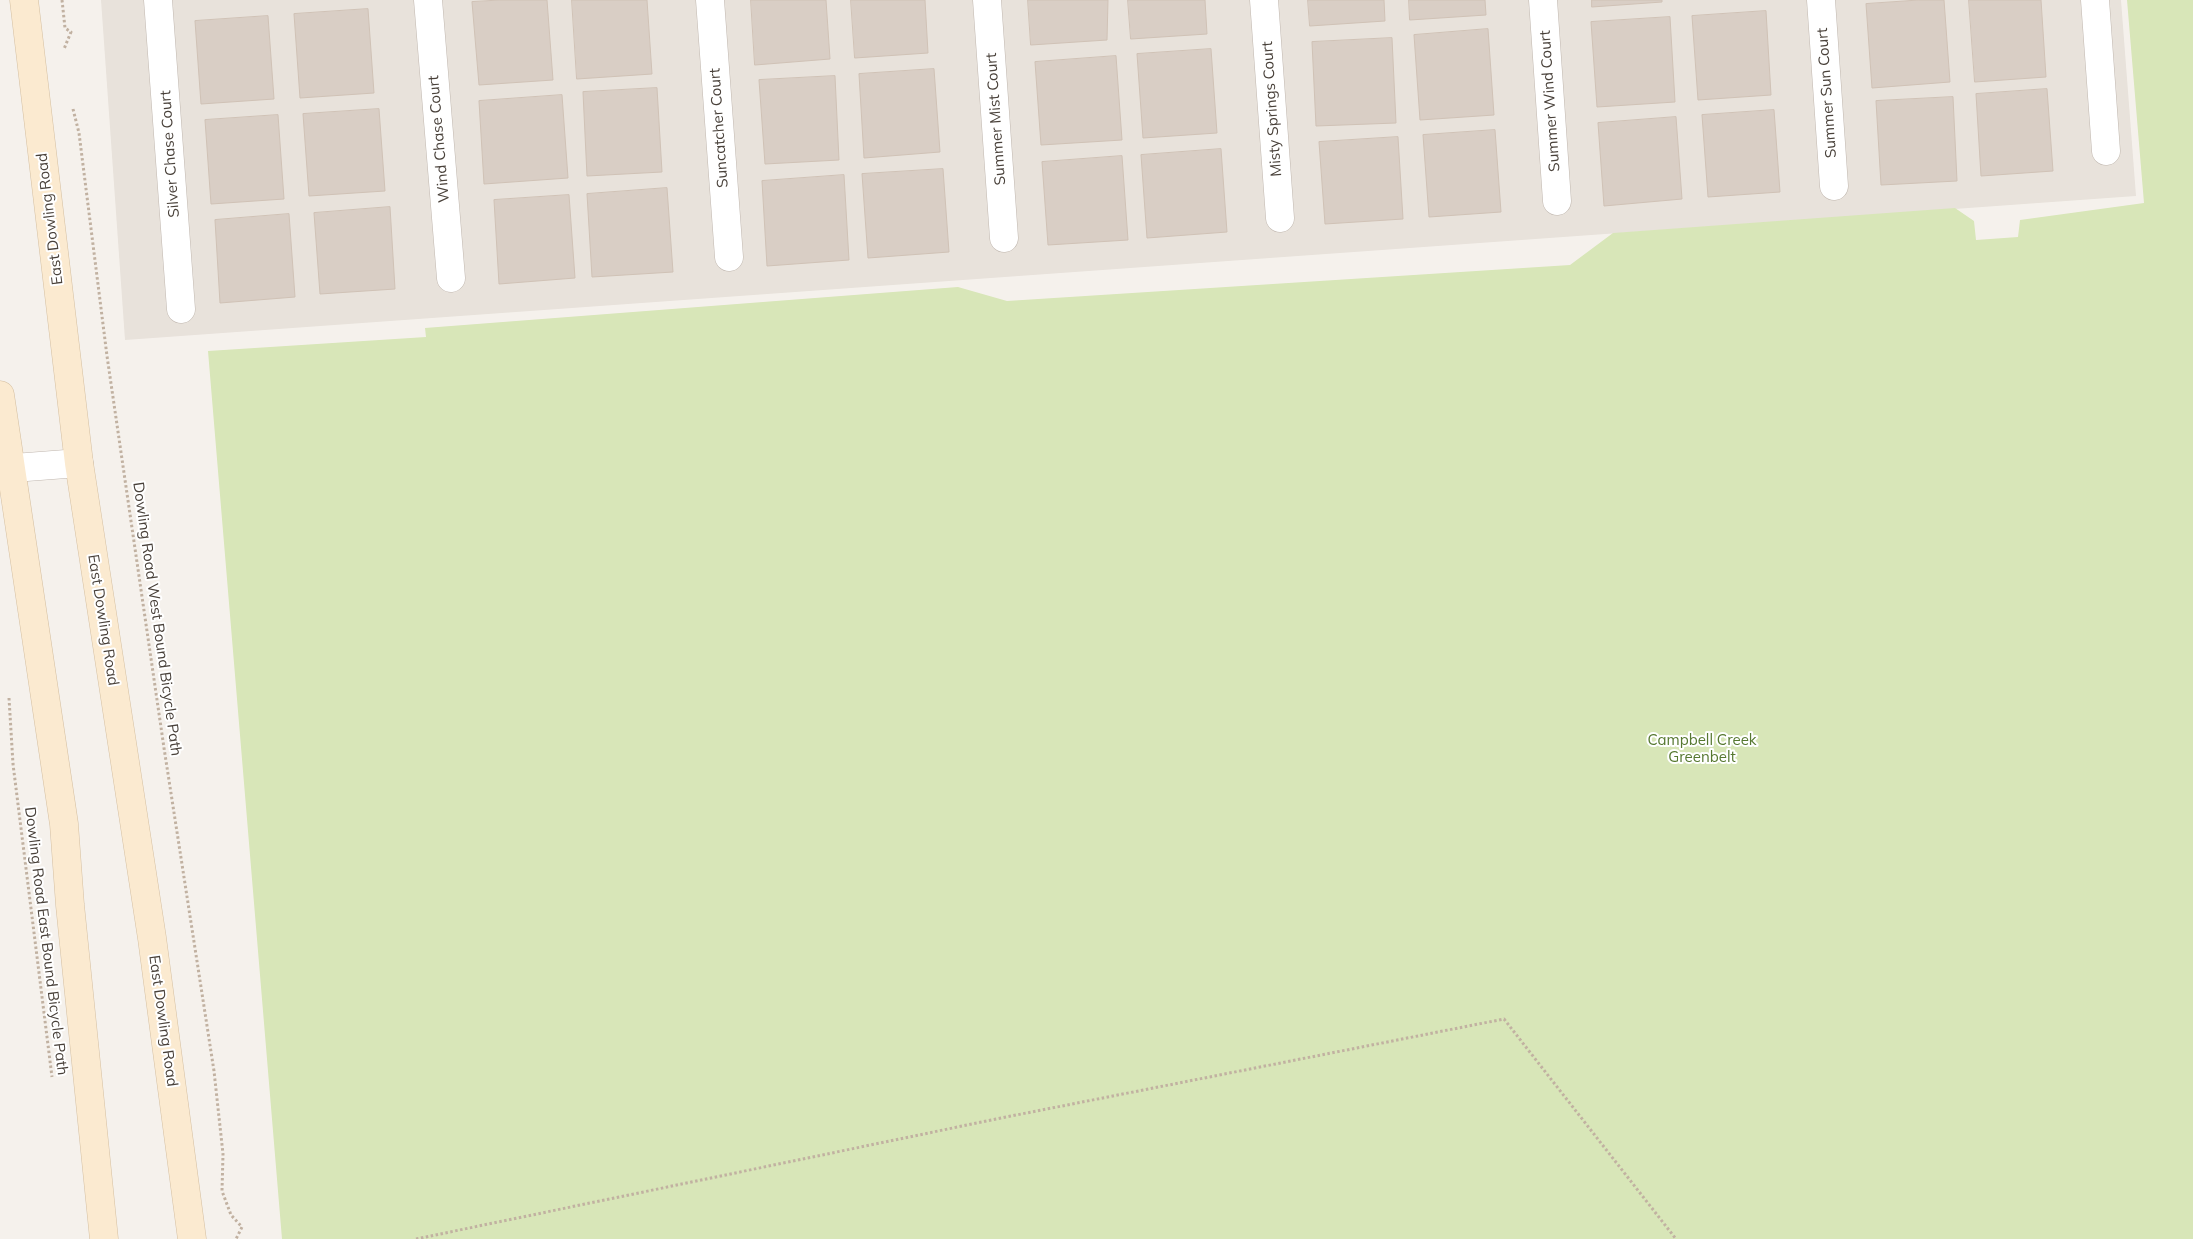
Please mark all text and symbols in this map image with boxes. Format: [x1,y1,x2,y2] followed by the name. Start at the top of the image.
[1813,27,1841,159] street label: Summer Sun Court
[1536,30,1564,172] street label: Summer Wind Court
[1258,41,1286,177] street label: Misty Springs Court
[982,52,1010,186] street label: Summer Mist Court
[706,67,732,189] street label: Suncatcher Court
[424,75,454,203] street label: Wind Chase Court
[157,90,183,218] street label: Silver Chase Court
[33,152,67,286] street label: East Dowling Road
[129,481,185,757] street label: Dowling Road West Bound Bicycle Path
[84,553,122,687] street label: East Dowling Road
[1647,731,1757,766] park label: Campbell Creek Greenbelt
[21,806,71,1076] street label: Dowling Road East Bound Bicycle Path
[145,954,181,1088] street label: East Dowling Road

